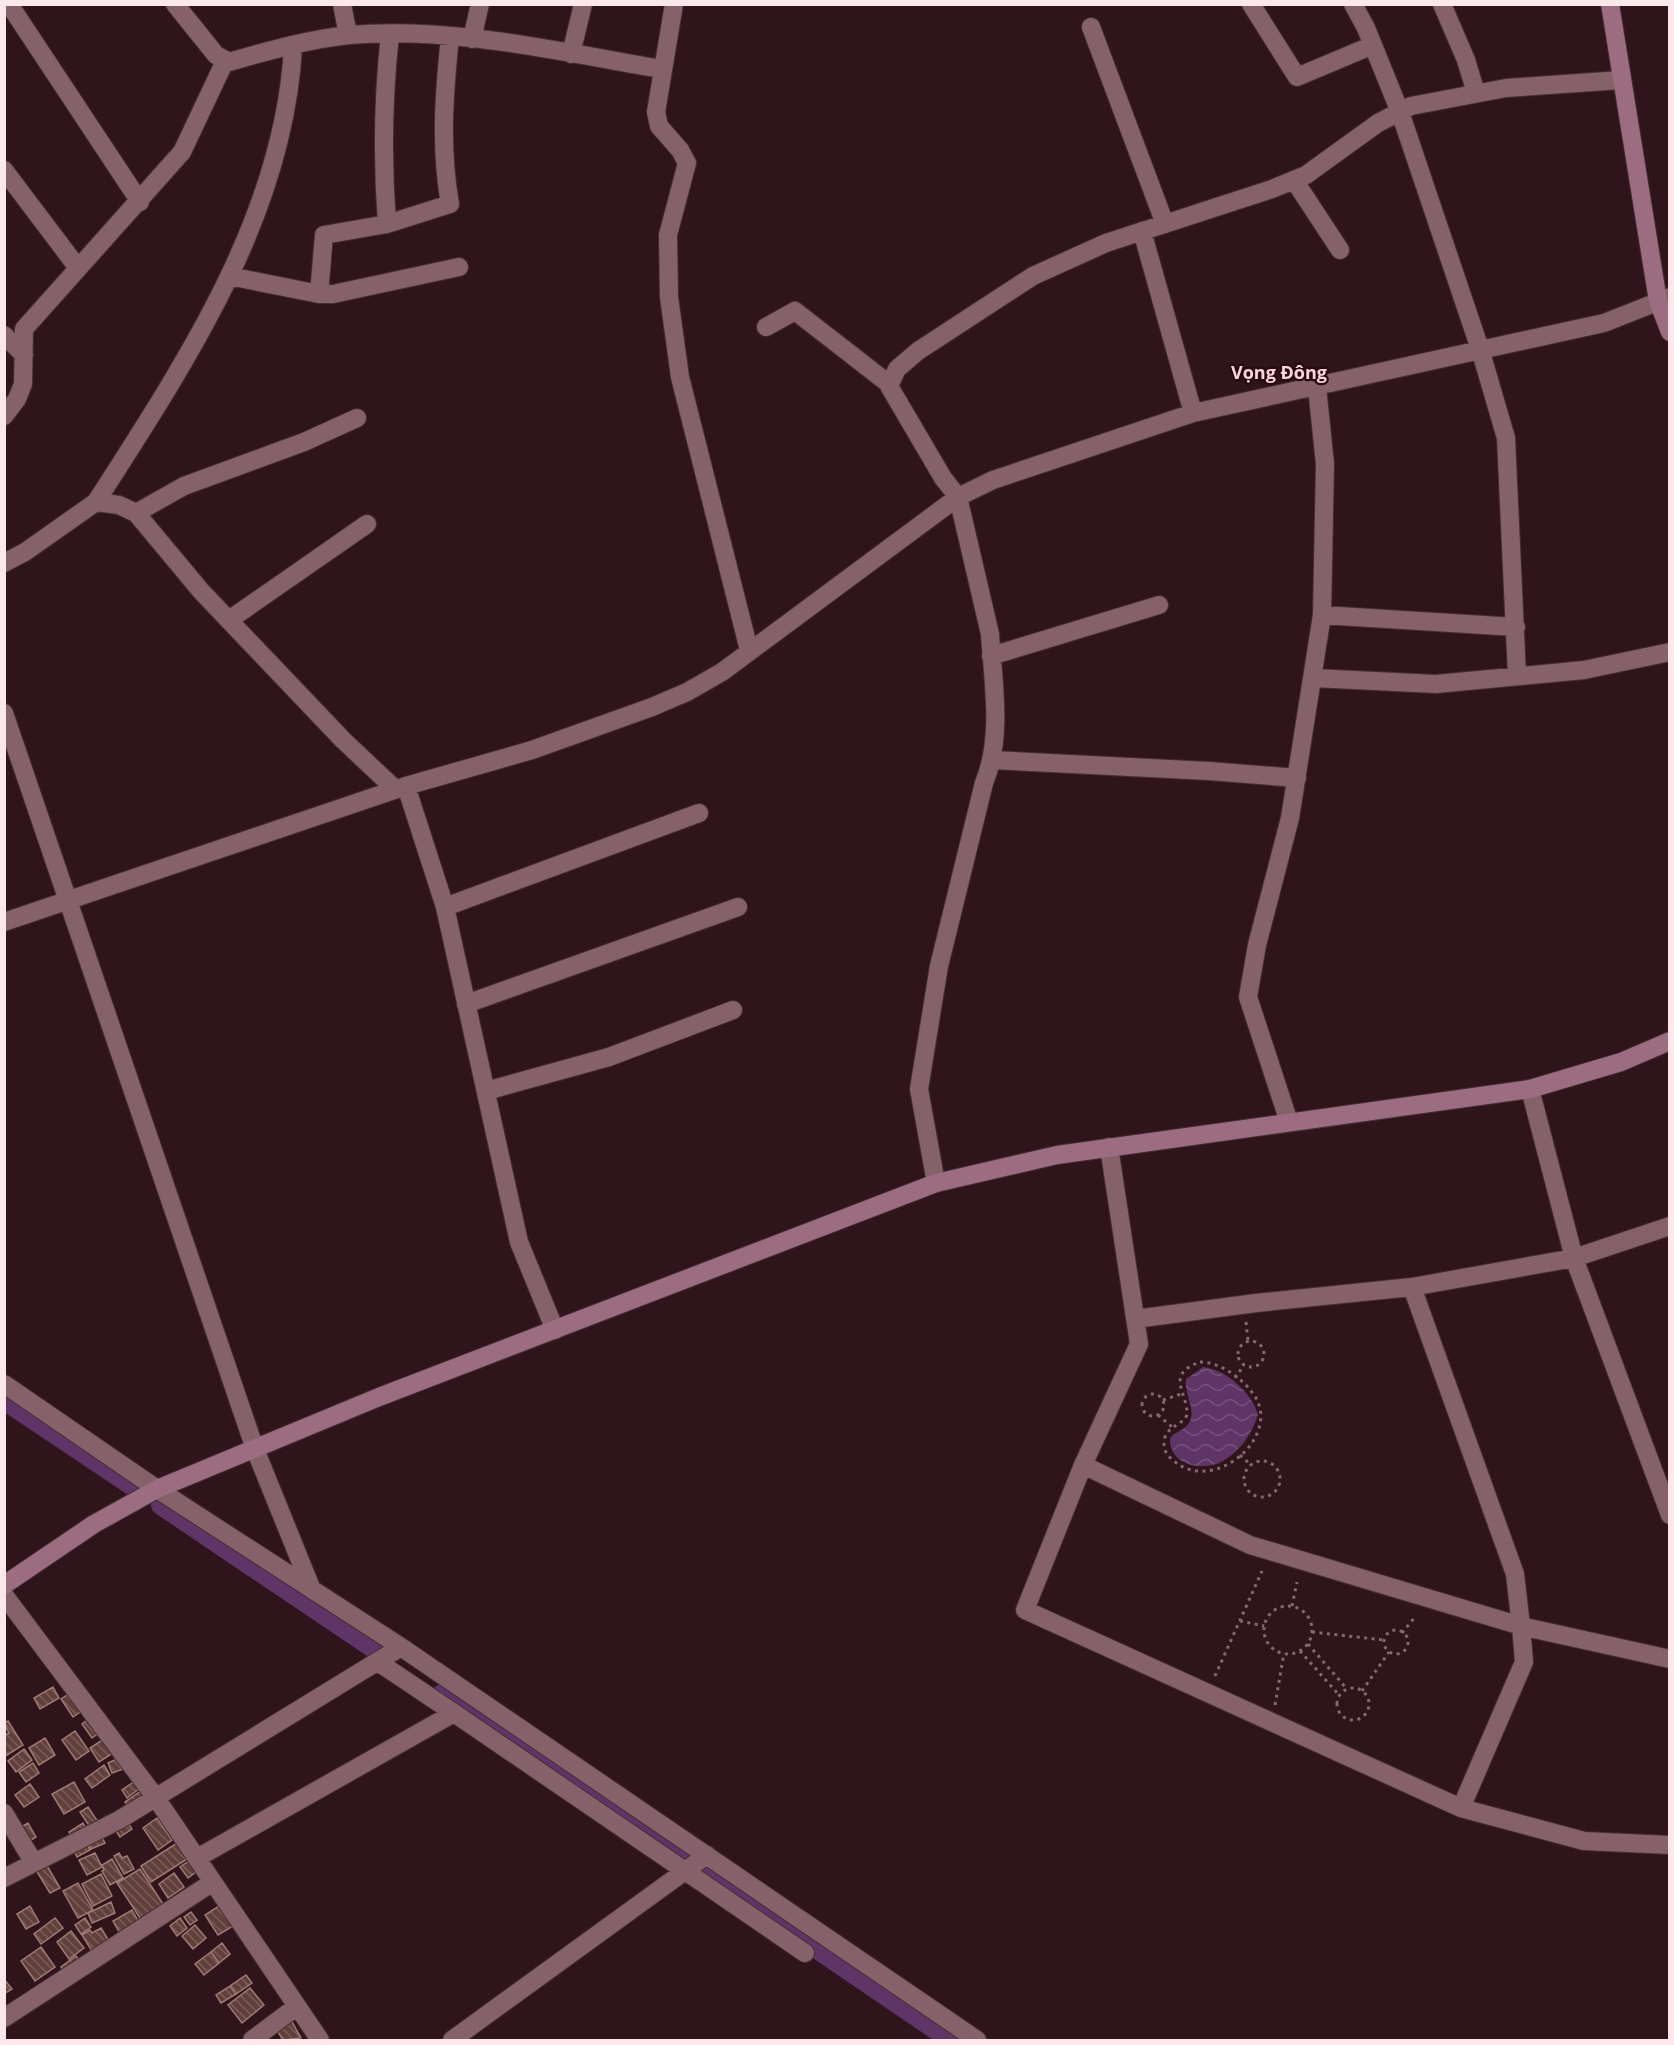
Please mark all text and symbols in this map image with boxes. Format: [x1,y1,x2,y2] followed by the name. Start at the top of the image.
[1231,360,1327,384] district label: Vọng Đông

